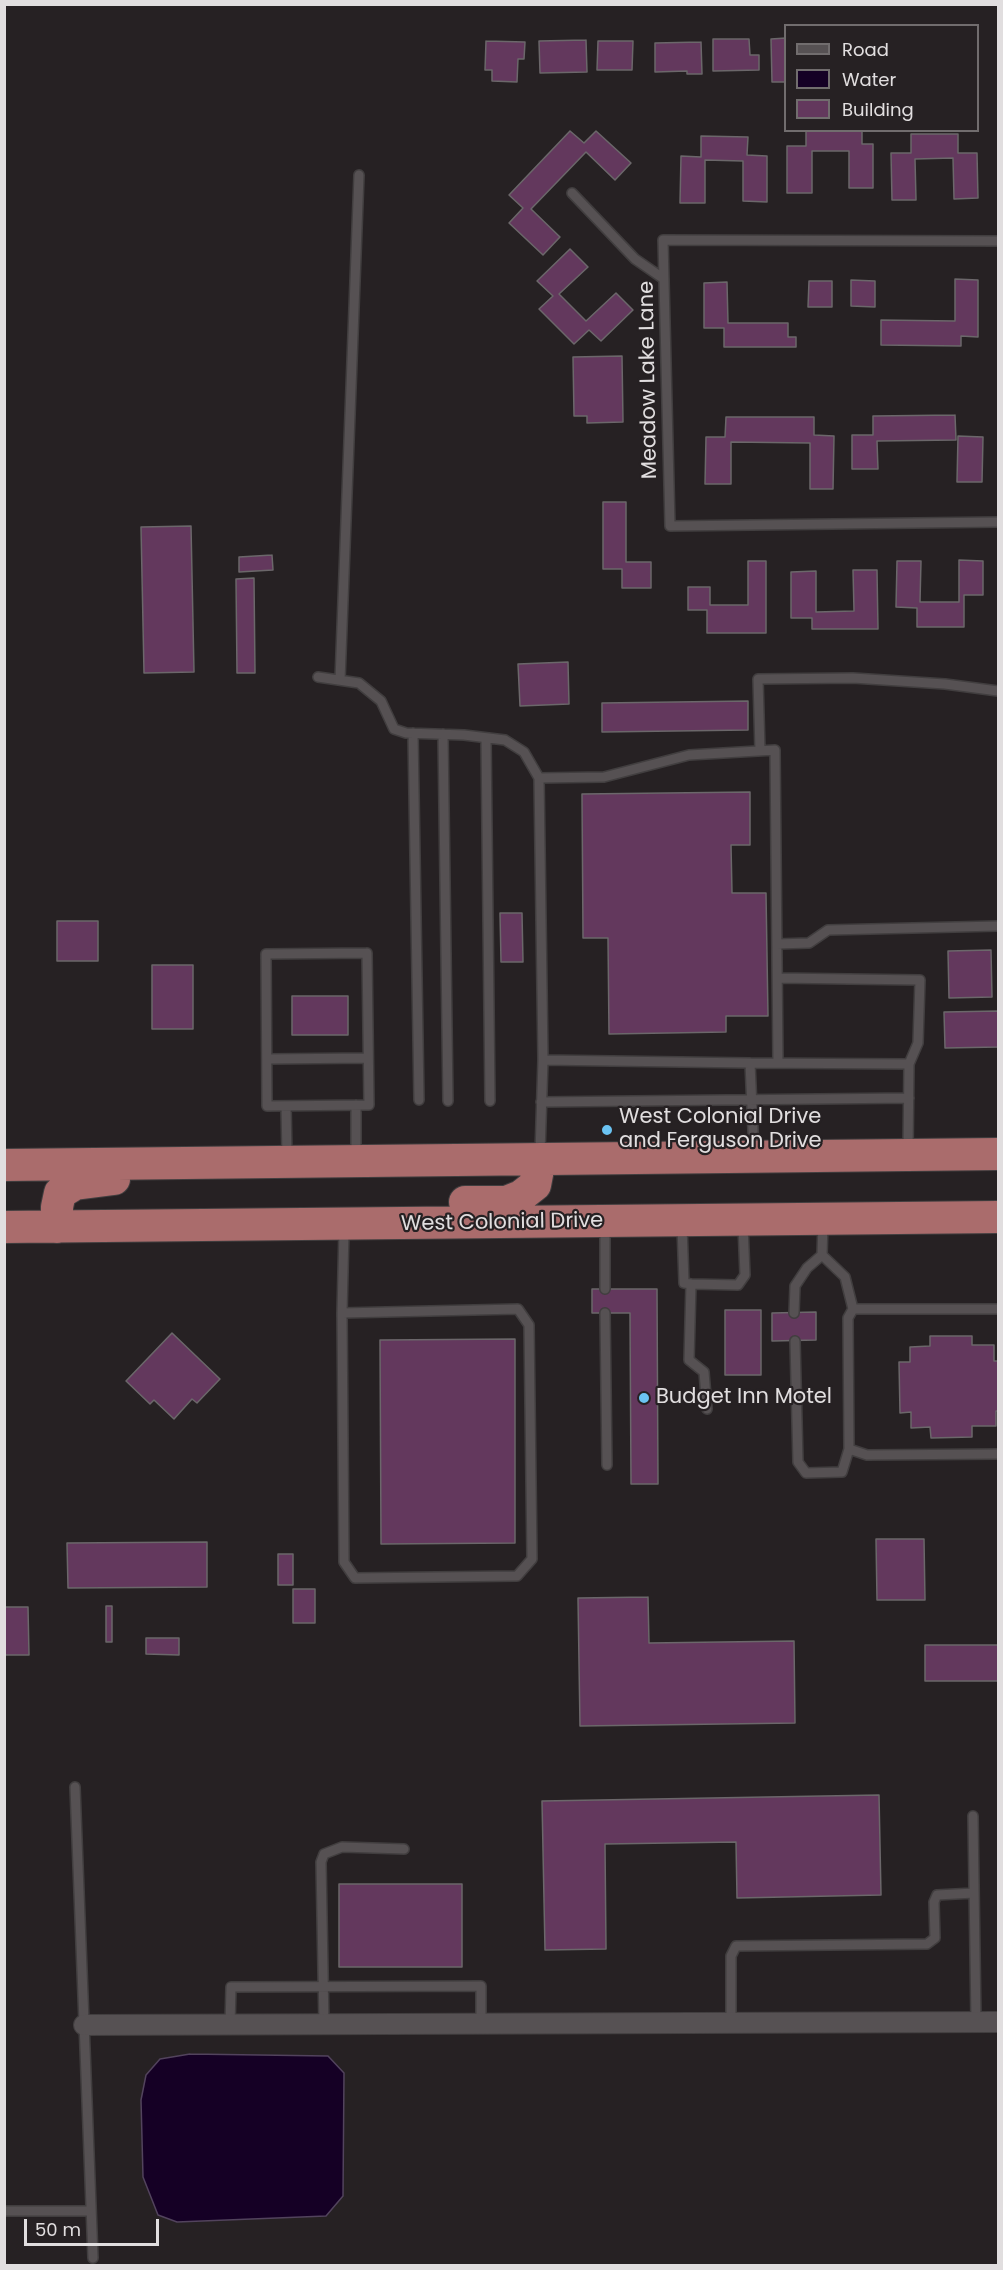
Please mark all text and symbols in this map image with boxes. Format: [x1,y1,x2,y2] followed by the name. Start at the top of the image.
[784,24,979,132] legend
[842,37,889,62] text: Road
[842,67,896,92] text: Water
[842,97,914,122] text: Building
[635,281,663,479] street label: Meadow Lake Lane
[619,1105,822,1155] place label: West Colonial Drive and Ferguson Drive
[600,1123,614,1137] marker: West Colonial Drive and Ferguson Drive
[401,1209,603,1237] street label: West Colonial Drive
[656,1385,832,1411] place label: Budget Inn Motel
[637,1391,651,1405] marker: Budget Inn Motel
[27,2207,162,2245] scale bar
[35,2217,81,2242] text: 50 m

